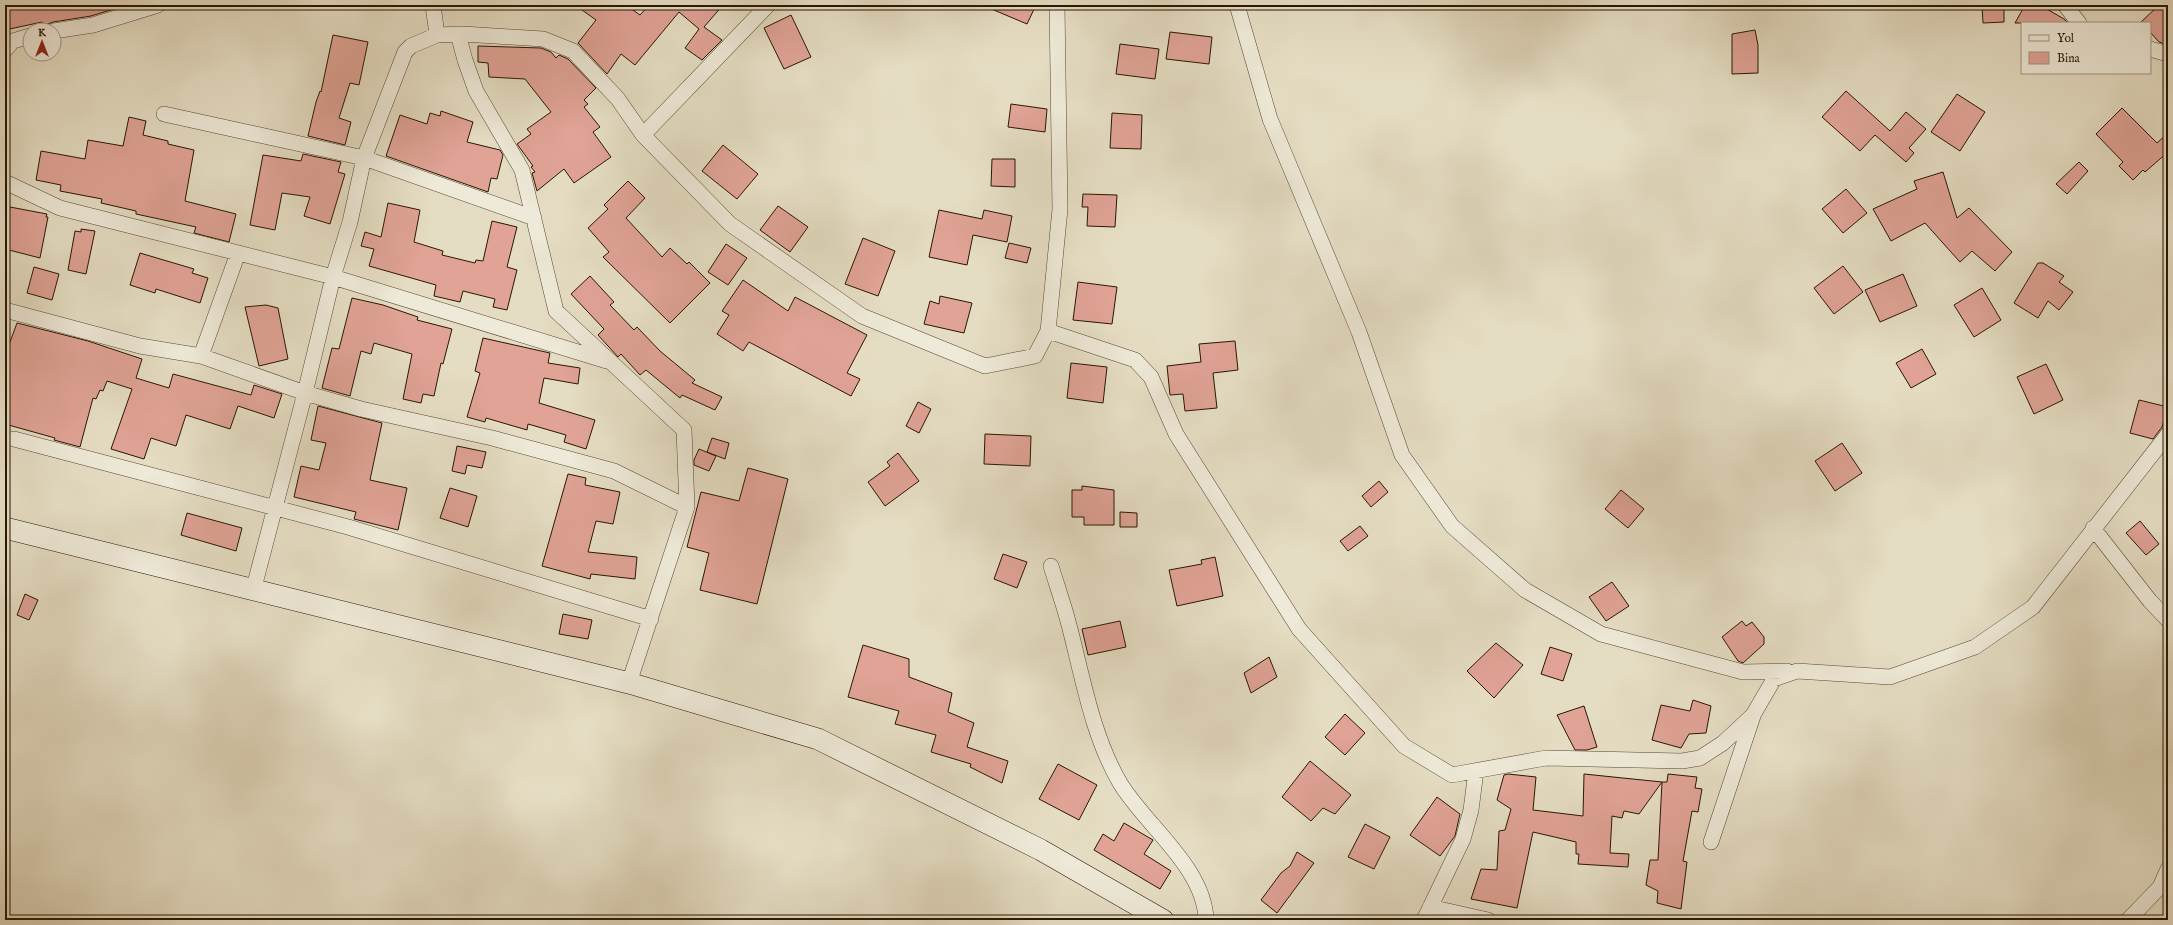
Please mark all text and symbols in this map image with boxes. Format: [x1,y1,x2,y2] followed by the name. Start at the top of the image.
[22,22,62,62] north arrow
[2021,22,2151,74] legend
[38,26,47,40] text: K
[2057,31,2075,46] text: Yol
[2057,51,2081,66] text: Bina

